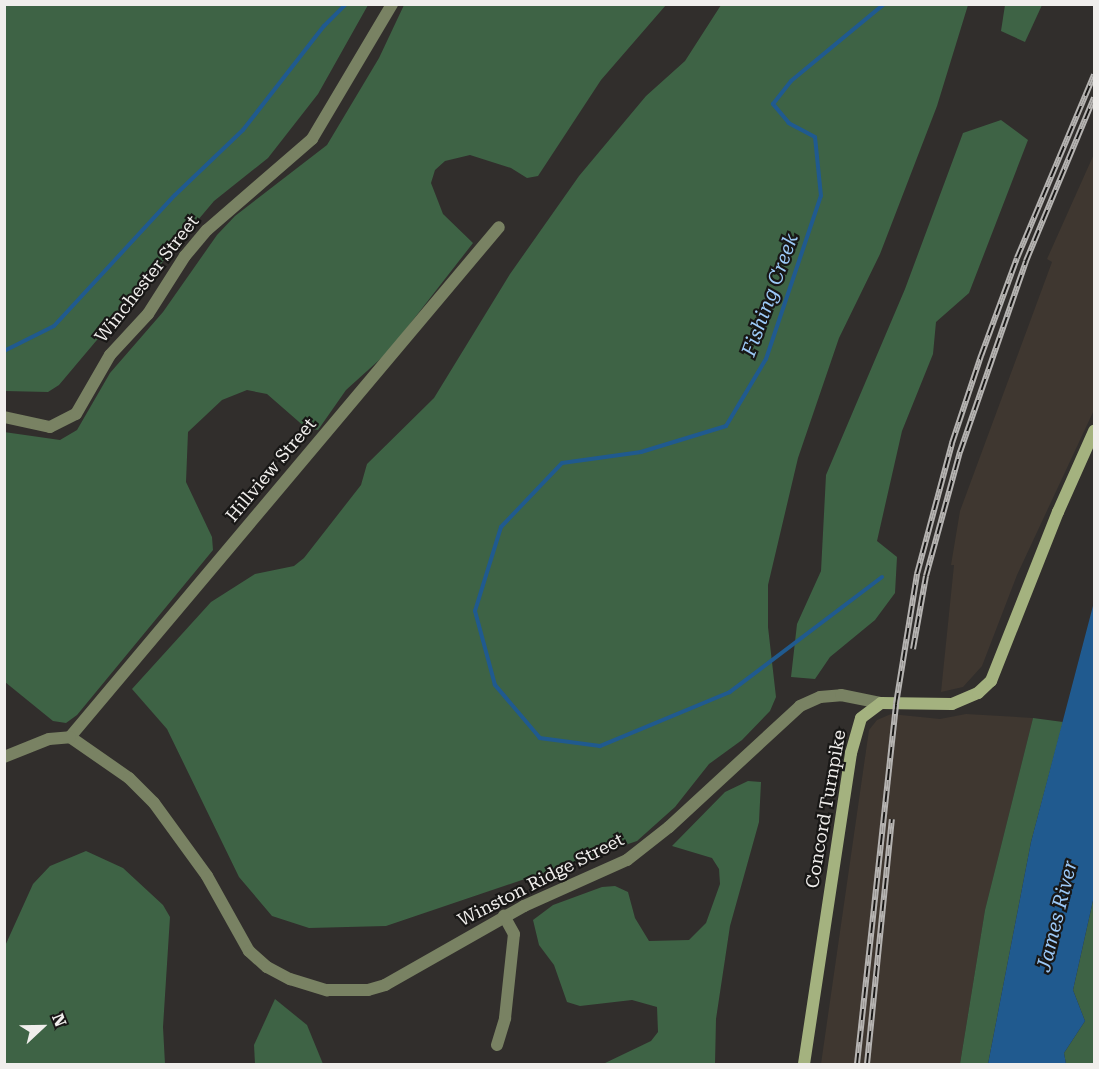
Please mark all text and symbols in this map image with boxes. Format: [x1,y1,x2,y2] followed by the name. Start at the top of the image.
[91,211,203,347] street label: Winchester Street
[737,230,803,360] water label: Fishing Creek
[221,414,321,526] street label: Hillview Street
[801,728,851,890] street label: Concord Turnpike
[454,829,628,931] street label: Winston Ridge Street
[1032,858,1082,974] water label: James River
[12,997,72,1057] north arrow
[48,1011,70,1029] text: N

